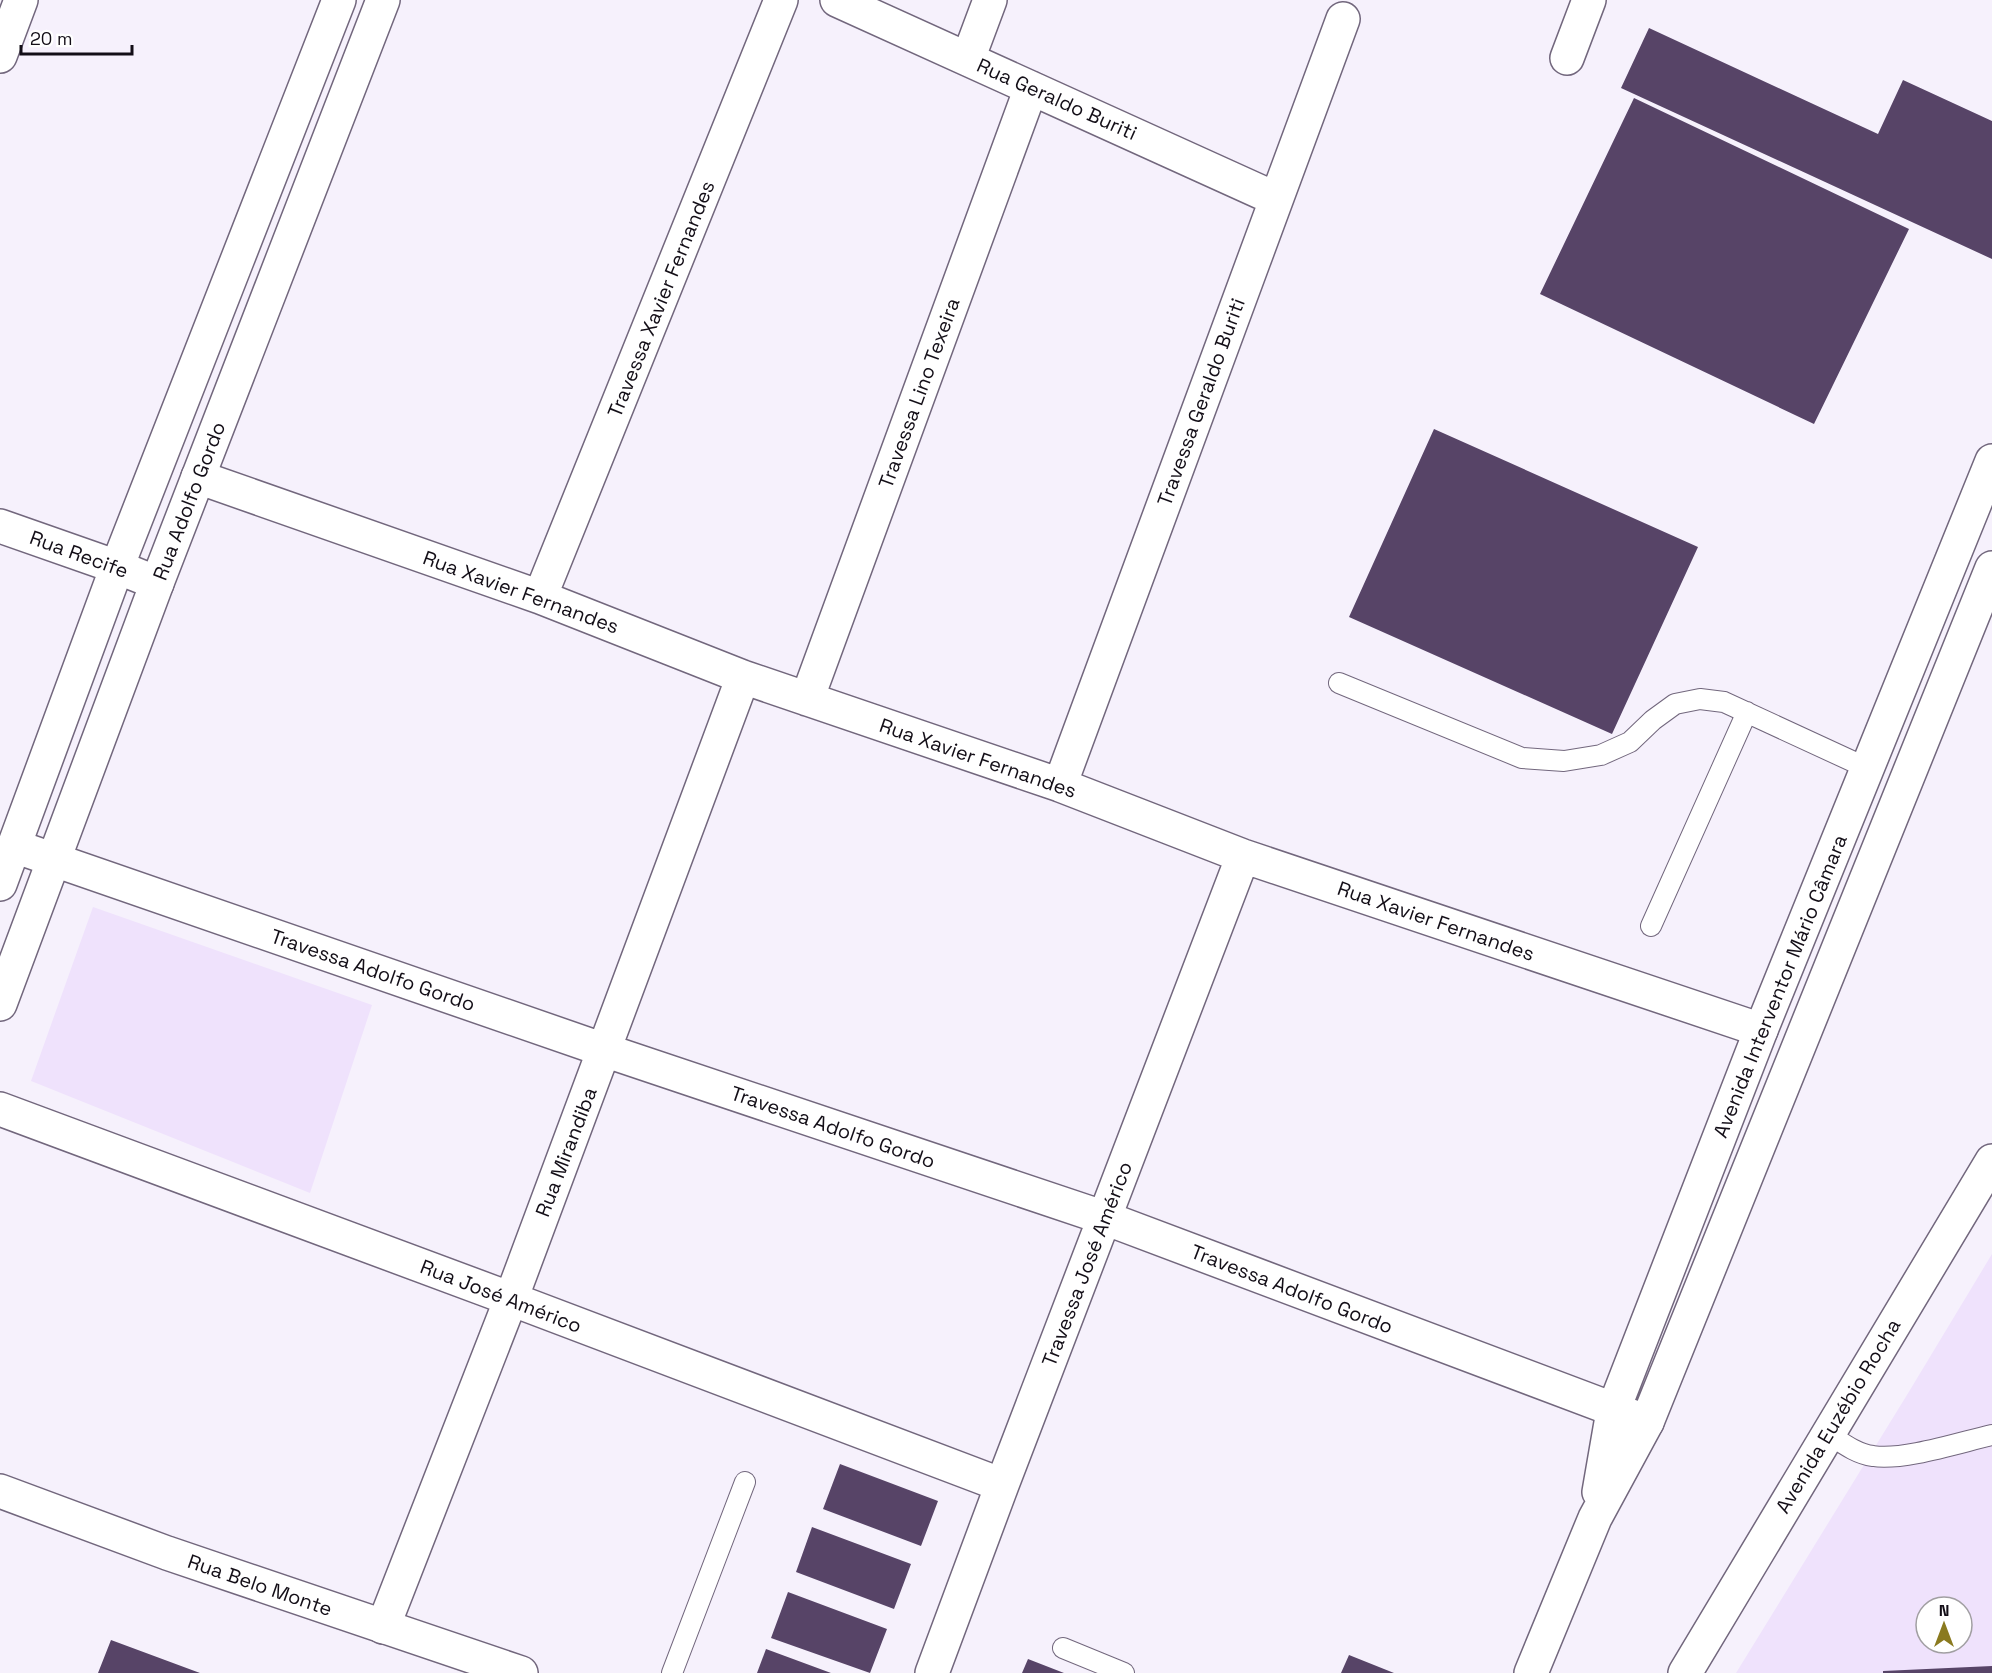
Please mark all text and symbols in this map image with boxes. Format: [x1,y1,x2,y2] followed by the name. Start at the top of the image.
[21,18,132,56] scale bar
[30,27,73,50] text: 20 m
[973,52,1141,146] street label: Rua Geraldo Buriti
[601,177,721,421] street label: Travessa Xavier Fernandes
[872,294,966,492] street label: Travessa Lino Texeira
[1151,295,1251,509] street label: Travessa Geraldo Buriti
[147,418,231,584] street label: Rua Adolfo Gordo
[26,524,132,584] street label: Rua Recife
[419,544,623,640] street label: Rua Xavier Fernandes
[876,712,1080,804] street label: Rua Xavier Fernandes
[1707,831,1853,1141] street label: Avenida Interventor Mário Câmara
[1334,875,1538,967] street label: Rua Xavier Fernandes
[267,923,479,1017] street label: Travessa Adolfo Gordo
[727,1080,939,1174] street label: Travessa Adolfo Gordo
[529,1083,603,1221] street label: Rua Mirandiba
[1036,1158,1138,1370] street label: Travessa José Américo
[1187,1238,1397,1340] street label: Travessa Adolfo Gordo
[417,1253,585,1339] street label: Rua José Américo
[1770,1314,1906,1518] street label: Avenida Euzébio Rocha
[184,1548,336,1622] street label: Rua Belo Monte
[1914,1595,1974,1655] north arrow
[1939,1600,1949,1621] text: N

